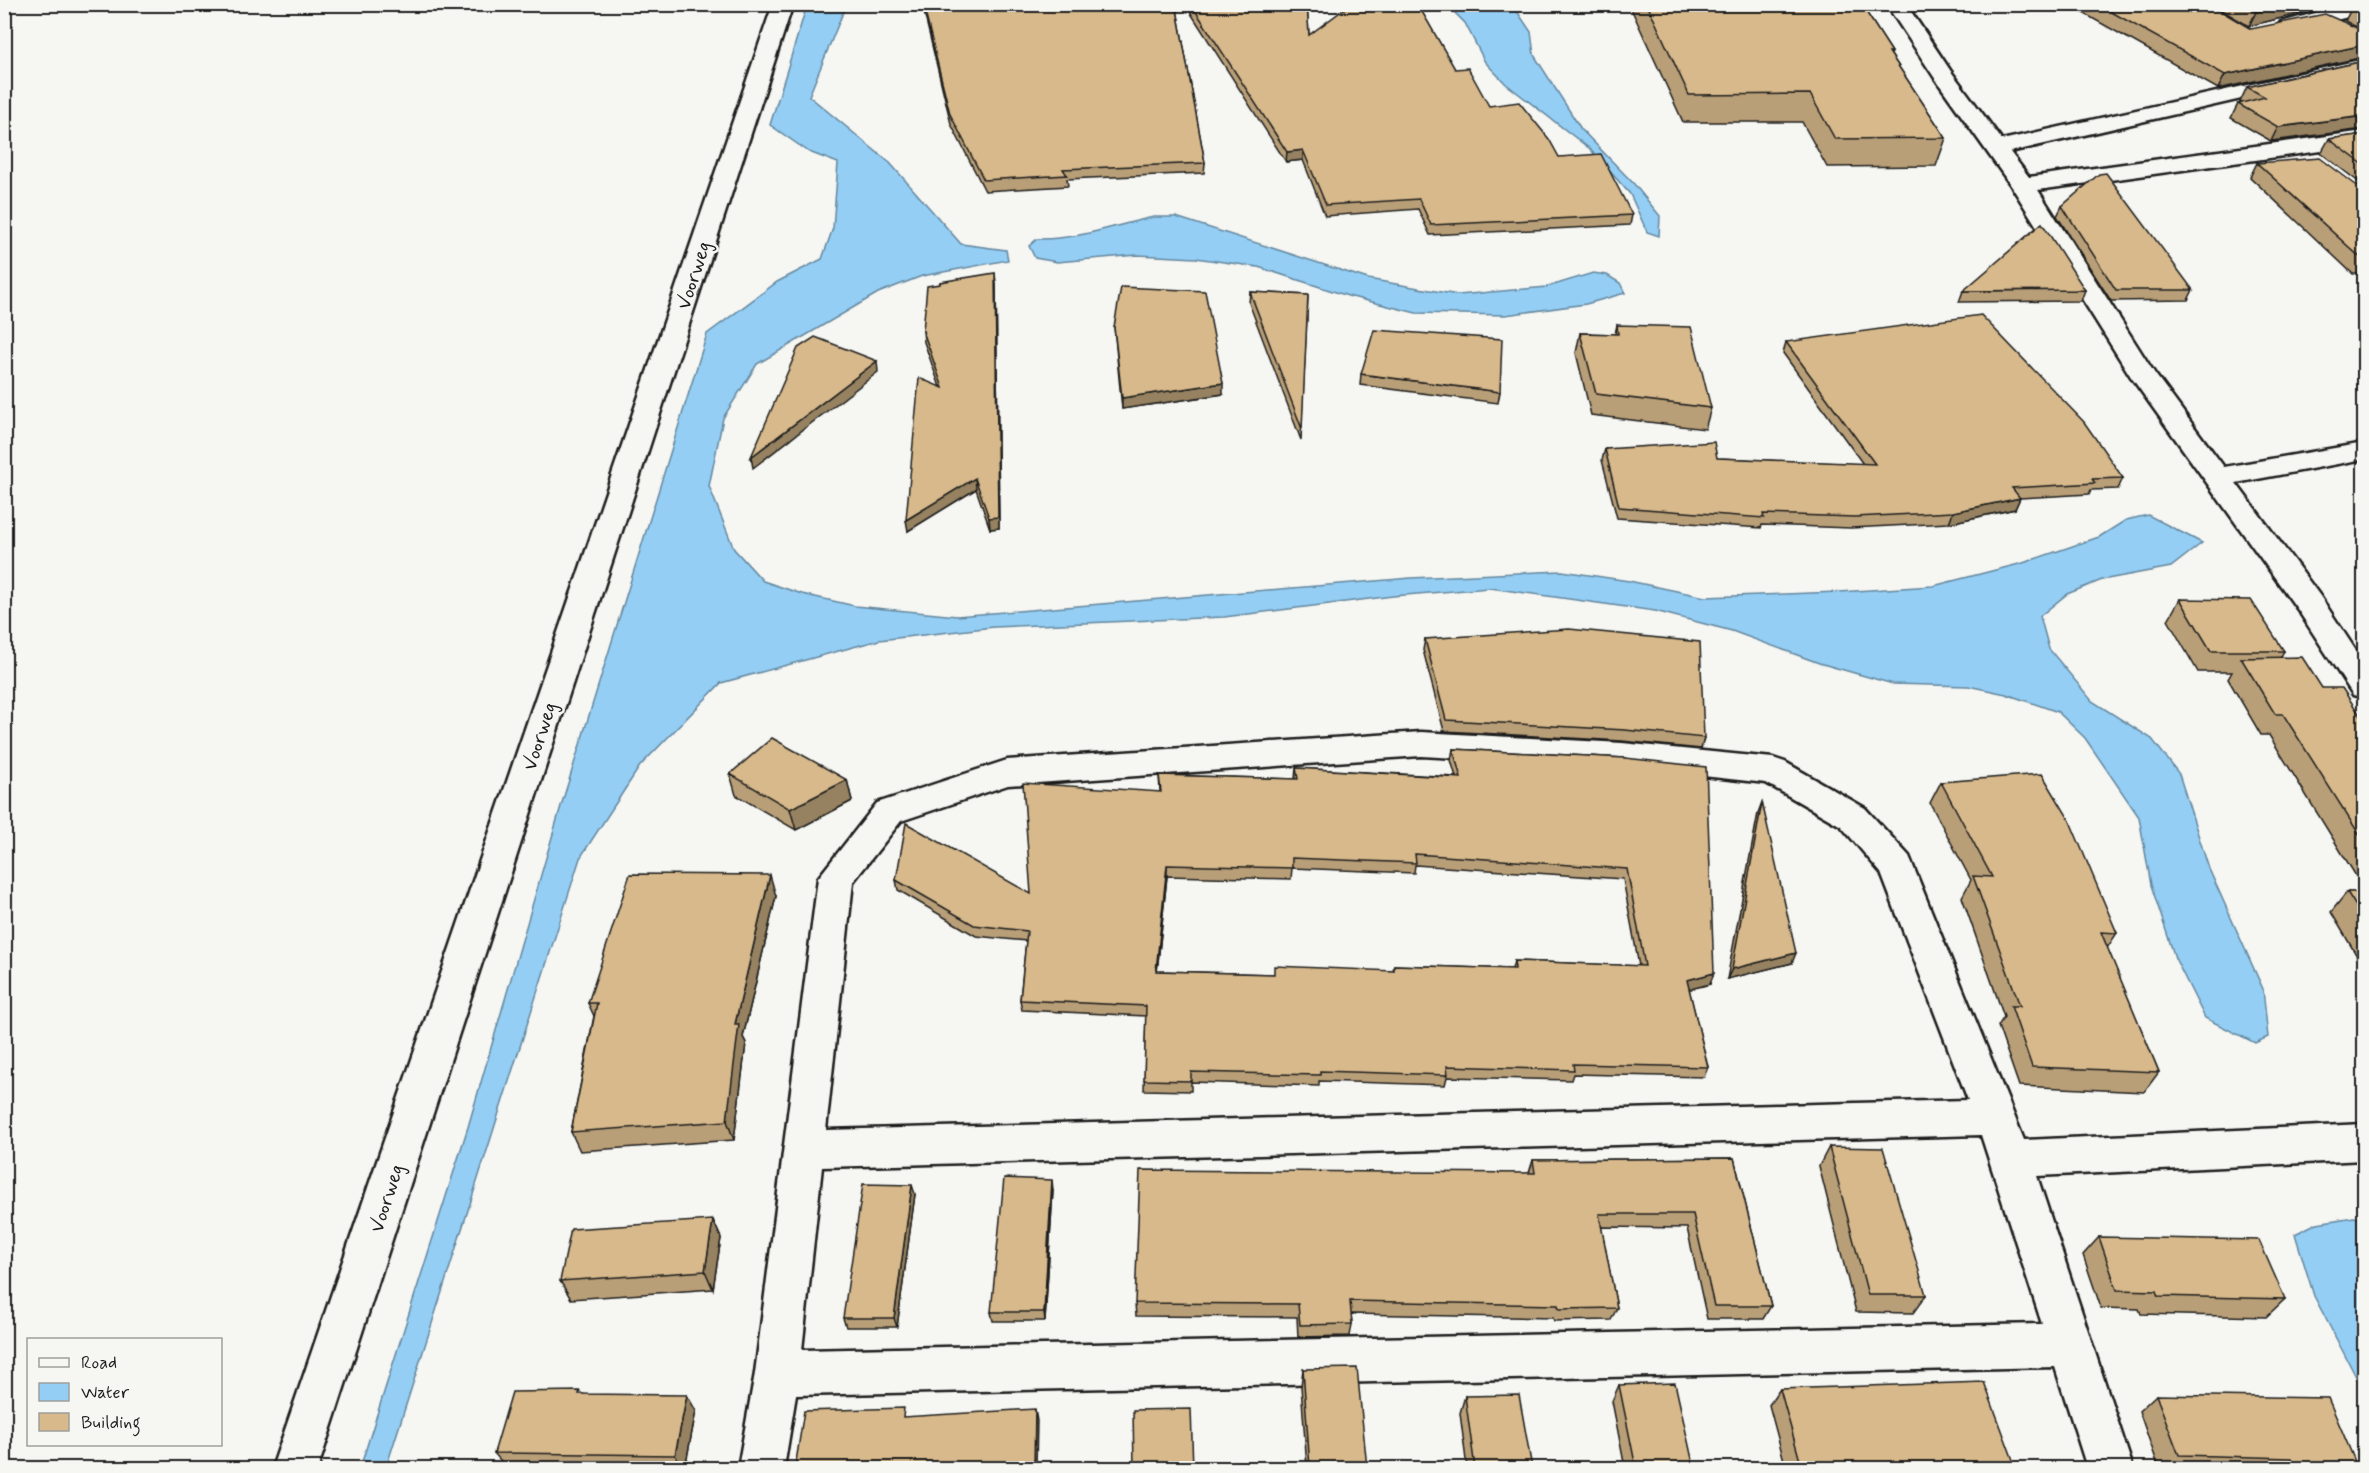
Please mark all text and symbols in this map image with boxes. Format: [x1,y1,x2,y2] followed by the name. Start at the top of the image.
[671,238,718,313] street label: Voorweg
[517,699,564,774] street label: Voorweg
[364,1161,411,1236] street label: Voorweg
[27,1338,222,1446] legend
[81,1351,117,1375] text: Road
[81,1381,130,1405] text: Water
[81,1411,141,1437] text: Building

